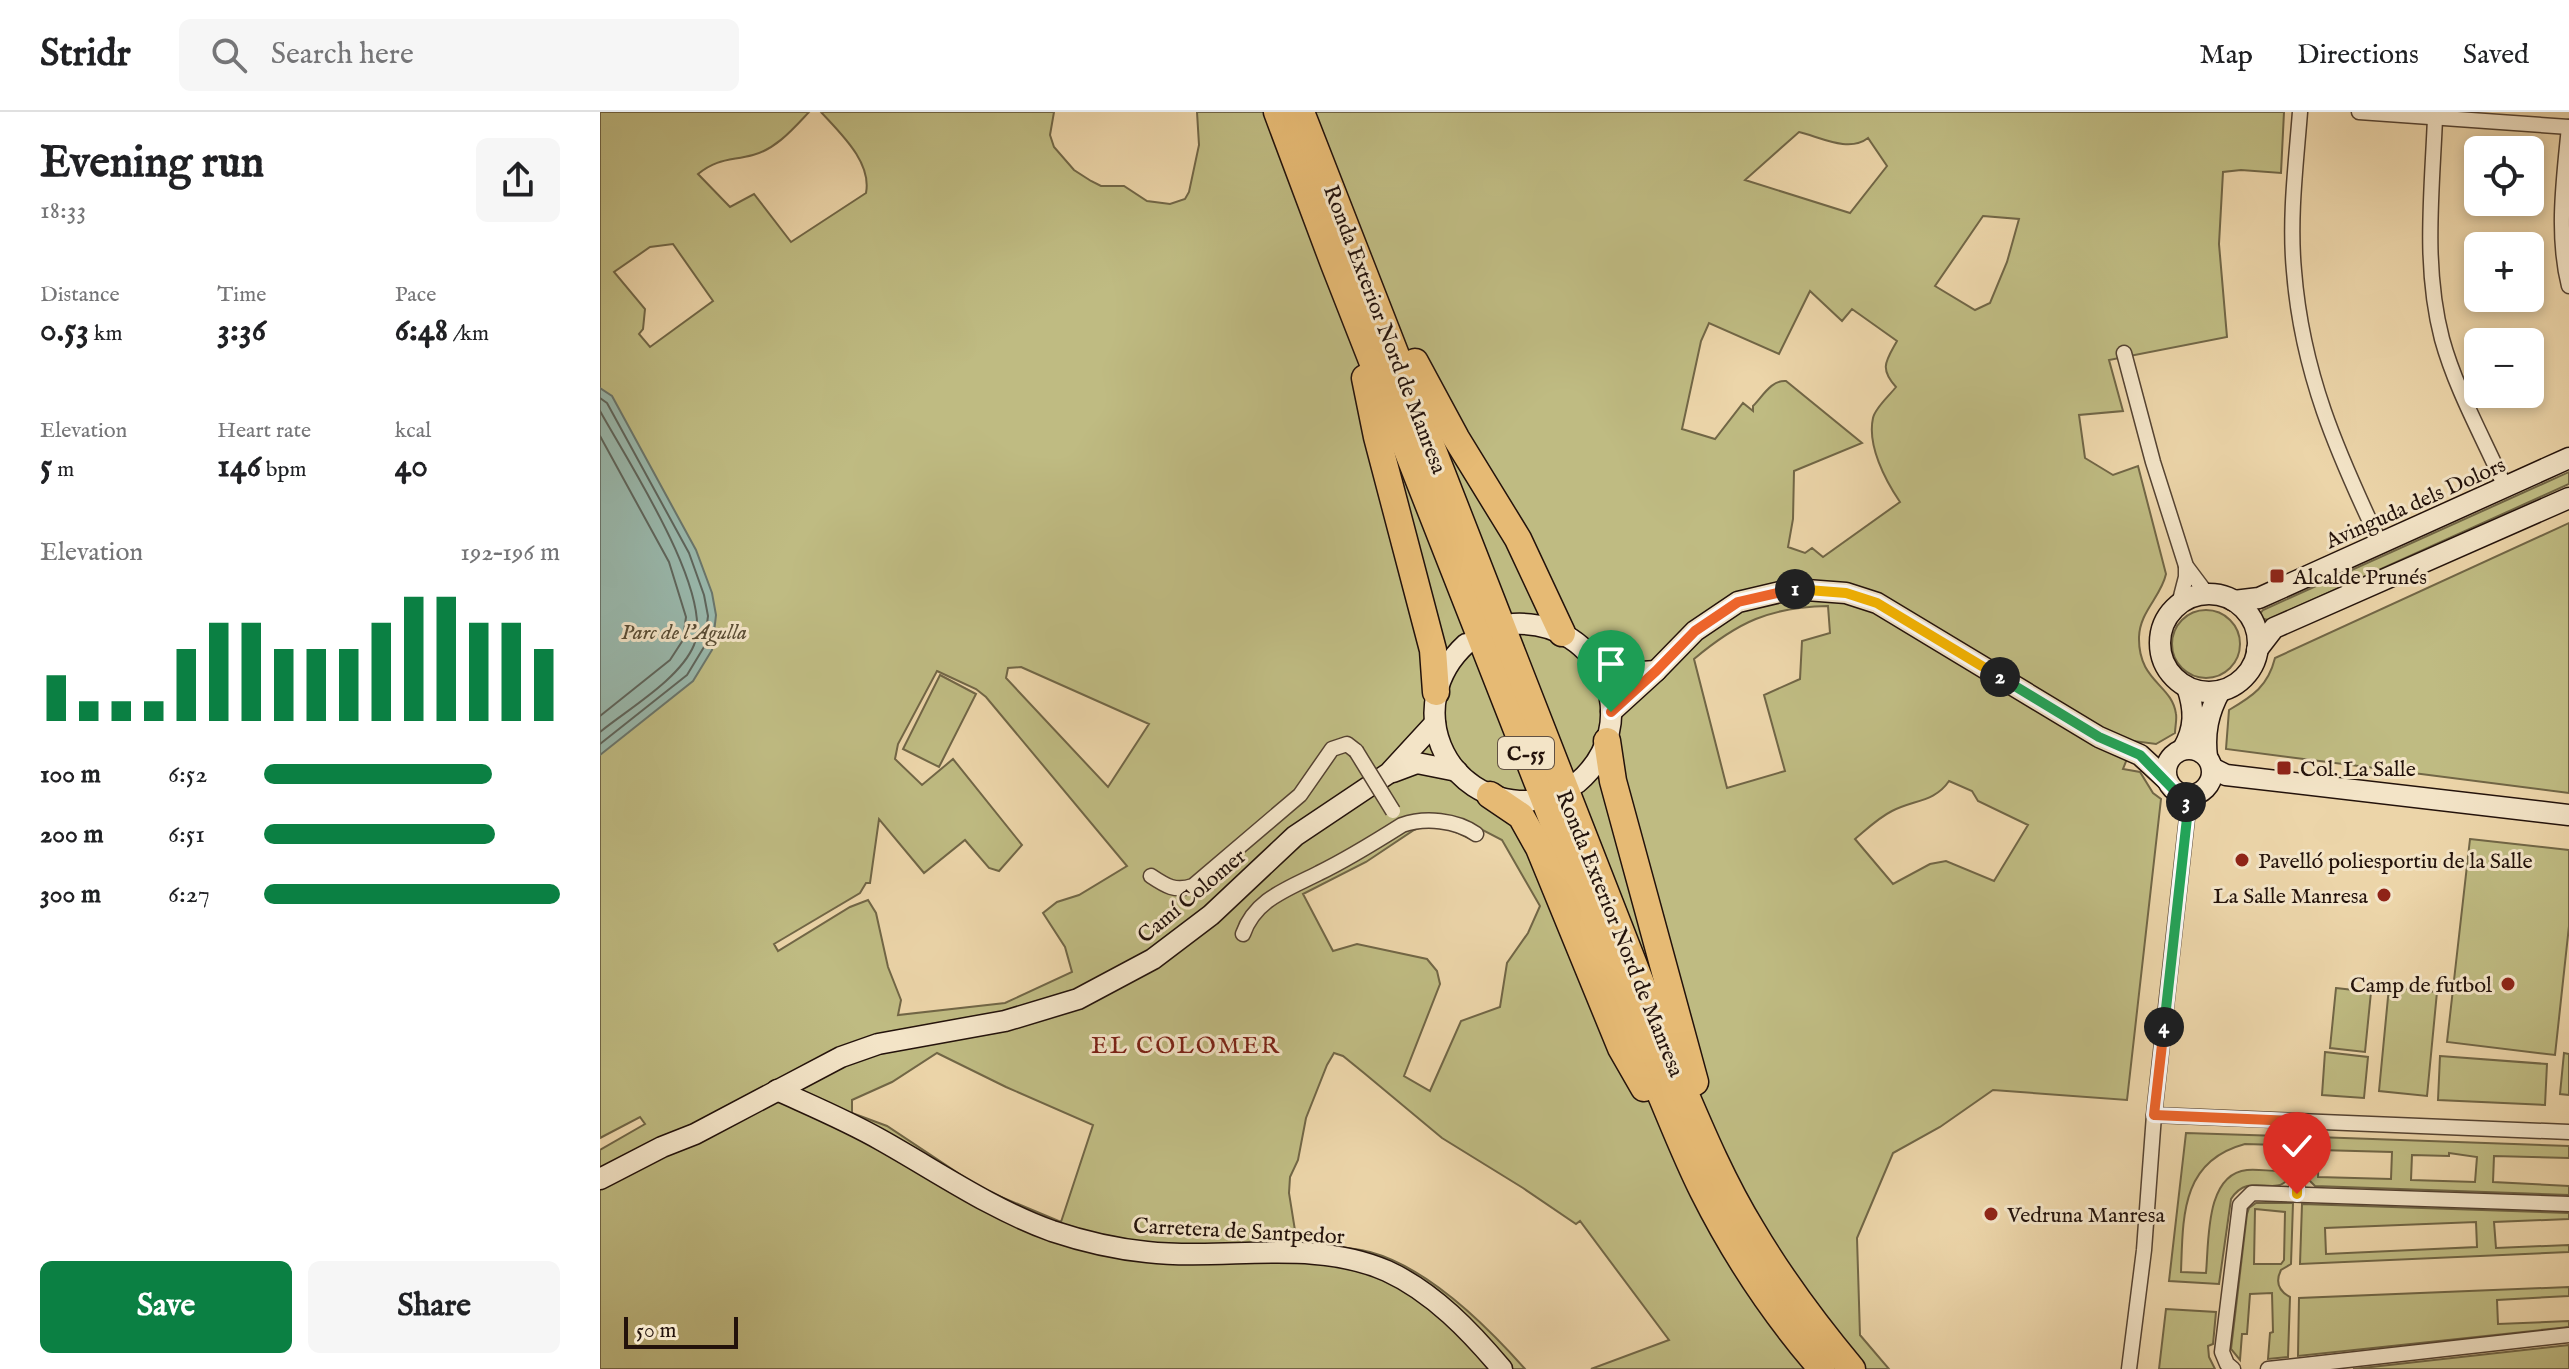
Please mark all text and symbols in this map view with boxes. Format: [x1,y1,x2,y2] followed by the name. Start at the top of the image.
[179,19,739,91] search box
[40,31,131,79] text: Stridr
[207,33,251,77] icon: search
[271,36,414,74] text: Search here
[2199,38,2253,73] text: Map
[2297,38,2419,73] text: Directions
[2463,38,2529,73] text: Saved
[40,136,264,192] text: Evening run
[2464,136,2544,408] map controls
[2464,136,2544,216] button: locate
[476,138,560,222] button: share
[1316,181,1452,479] street label: Ronda Exterior Nord de Manresa
[40,194,86,227] text: 18:33
[2464,232,2544,312] button: +
[40,281,120,309] text: Distance
[217,281,266,309] text: Time
[395,281,436,309] text: Pace
[40,309,89,352] text: 0.53
[217,309,266,352] text: 3:36
[395,309,448,352] text: 6:48
[89,320,123,348] text: km
[448,320,489,348] text: /km
[2464,328,2544,408] button: −
[40,417,127,445] text: Elevation
[217,417,311,445] text: Heart rate
[395,417,431,445] text: kcal
[40,445,52,488] text: 5
[217,445,261,488] text: 146
[395,445,428,488] text: 40
[2320,451,2510,557] street label: Avinguda dels Dolors
[52,456,74,484] text: m
[261,456,306,484] text: bpm
[40,536,143,569] text: Elevation
[460,536,560,569] text: 192–196 m
[2292,564,2427,592] place label: Alcalde Prunés
[2268,567,2286,585] marker: Alcalde Prunés
[1775,569,1815,609] pin: 1
[1791,575,1799,603] text: 1
[621,619,747,647] park label: Parc de l'Agulla
[1577,630,1645,712] pin
[1589,642,1633,686] icon: arrive
[1980,657,2020,697] pin: 2
[1995,663,2005,691] text: 2
[1498,737,1554,769] road number: C-55
[2300,756,2416,784] place label: Col. La Salle
[40,758,101,791] text: 100 m
[168,758,207,791] text: 6:52
[2275,759,2293,777] marker: Col. La Salle
[2166,782,2206,822] pin: 3
[1549,786,1690,1082] street label: Ronda Exterior Nord de Manresa
[2182,788,2190,816] text: 3
[40,818,104,851] text: 200 m
[168,818,205,851] text: 6:51
[1132,843,1252,950] street label: Camí Colomer
[2258,848,2533,876] place label: Pavelló poliesportiu de la Salle
[2233,851,2251,869] marker: Pavelló poliesportiu de la Salle
[40,878,101,911] text: 300 m
[168,878,210,911] text: 6:27
[2213,883,2368,911] place label: La Salle Manresa
[2375,886,2393,904] marker: La Salle Manresa
[2350,972,2492,1000] place label: Camp de futbol
[2499,975,2517,993] marker: Camp de futbol
[2144,1007,2184,1047] pin: 4
[2159,1013,2169,1041] text: 4
[1091,1031,1281,1062] district label: EL COLOMER
[2263,1112,2331,1194] pin
[2275,1124,2319,1168] icon: check
[2006,1202,2165,1230] place label: Vedruna Manresa
[1982,1205,2000,1223] marker: Vedruna Manresa
[1132,1212,1345,1252] street label: Carretera de Santpedor
[40,1261,292,1353] button: Save
[308,1261,560,1353] button: Share
[624,1313,738,1349] scale bar
[636,1317,677,1345] text: 50 m

